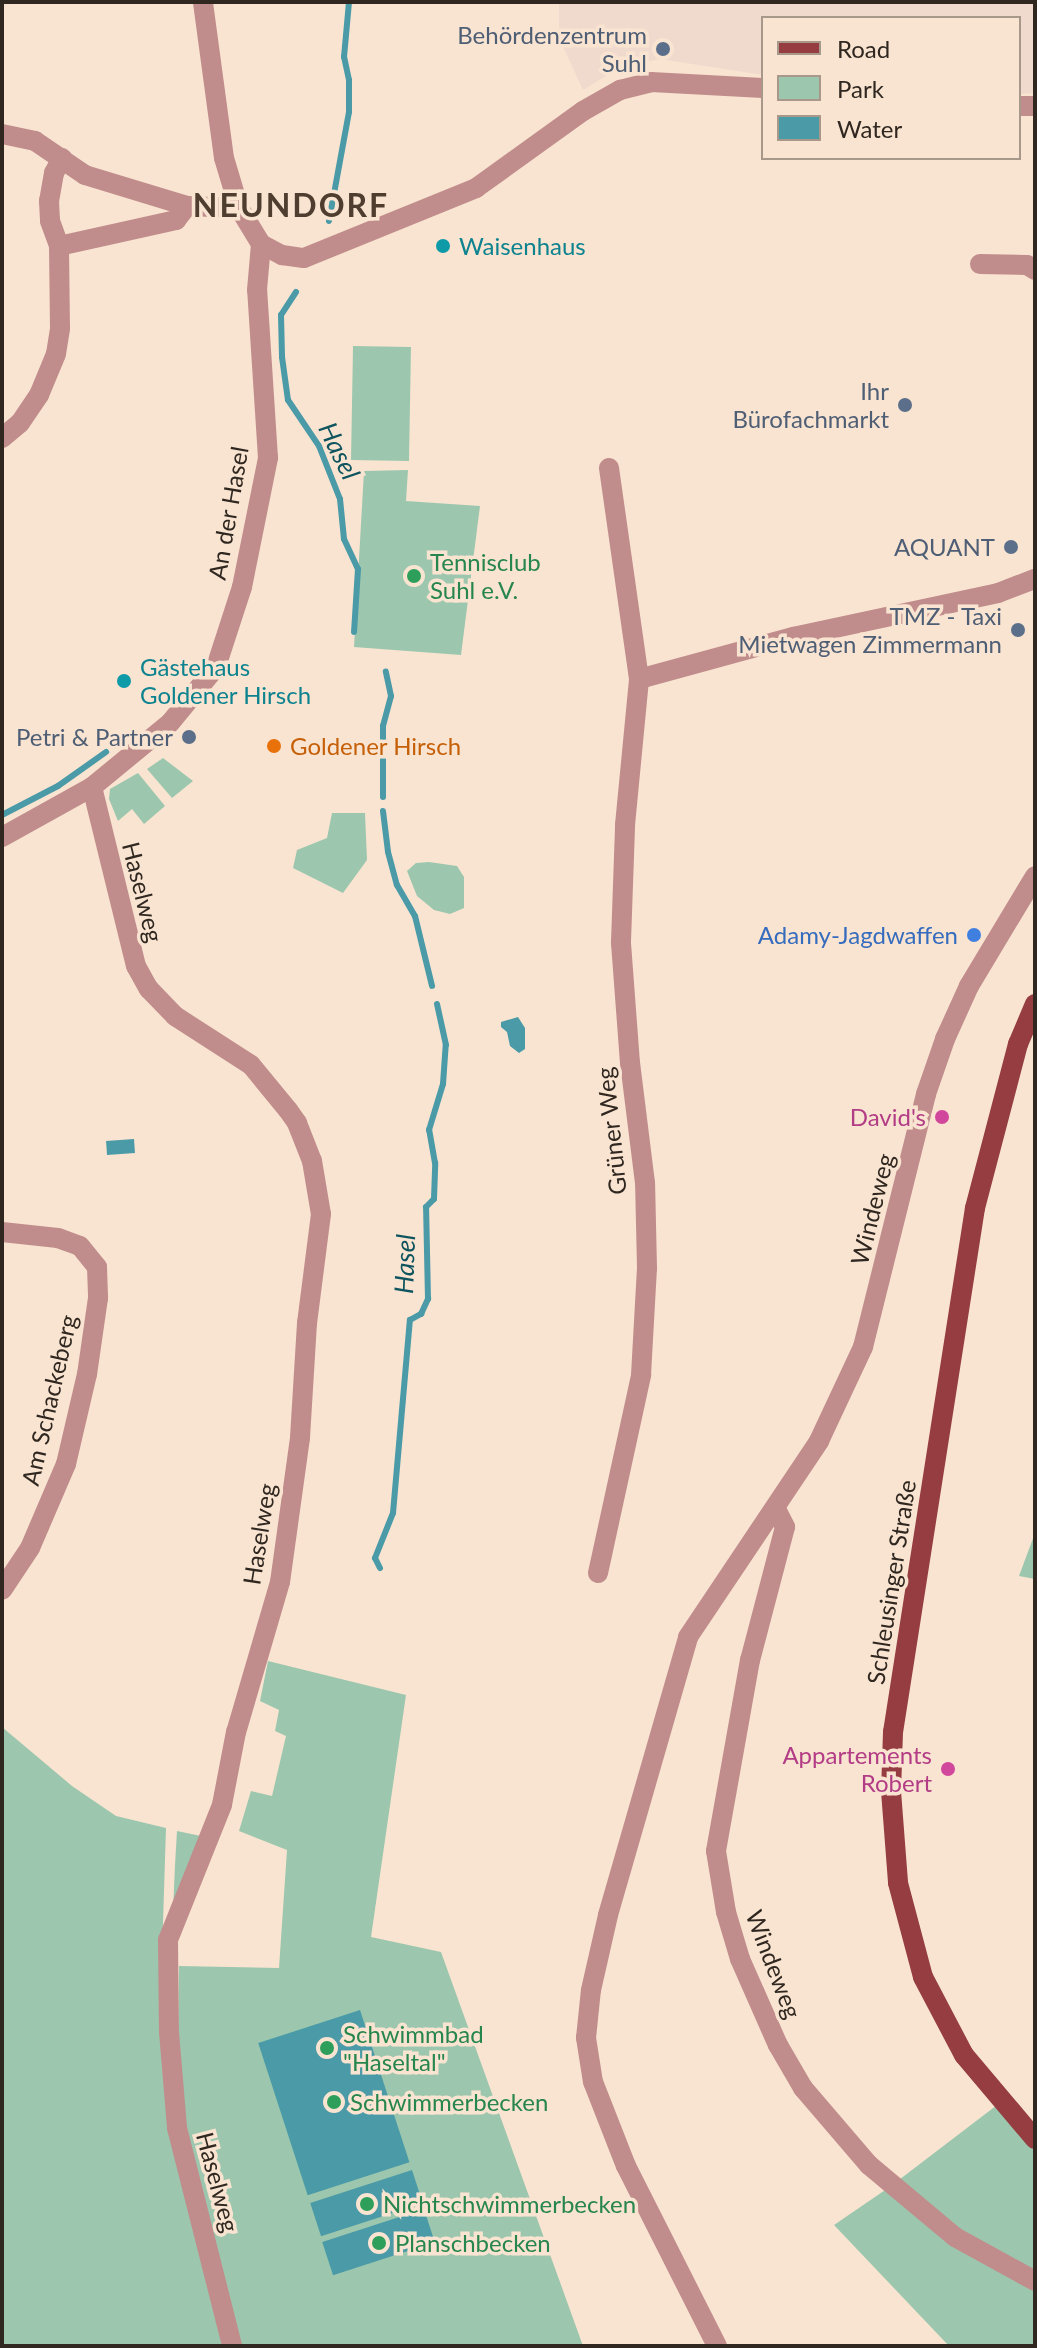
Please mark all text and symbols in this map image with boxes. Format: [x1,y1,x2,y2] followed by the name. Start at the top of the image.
[761,16,1021,160] legend
[457,21,647,77] place label: Behördenzentrum Suhl
[837,34,890,63] text: Road
[654,40,672,58] marker: Behördenzentrum Suhl
[837,74,884,103] text: Park
[837,114,902,143] text: Water
[193,186,389,224] district label: NEUNDORF
[459,232,586,260] place label: Waisenhaus
[434,237,452,255] marker: Waisenhaus
[732,377,889,433] place label: Ihr Bürofachmarkt
[896,396,914,414] marker: Ihr Bürofachmarkt
[312,417,366,485] water label: Hasel
[202,444,254,582] street label: An der Hasel
[894,533,995,561] place label: AQUANT
[1002,538,1020,556] marker: AQUANT
[430,548,541,604] place label: Tennisclub Suhl e.V.
[405,567,423,585] marker: Tennisclub Suhl e.V.
[738,602,1002,658] place label: TMZ - Taxi Mietwagen Zimmermann
[1009,621,1027,639] marker: TMZ - Taxi Mietwagen Zimmermann
[140,653,312,709] place label: Gästehaus Goldener Hirsch
[115,672,133,690] marker: Gästehaus Goldener Hirsch
[16,723,173,751] place label: Petri & Partner
[180,728,198,746] marker: Petri & Partner
[290,732,462,760] place label: Goldener Hirsch
[265,737,283,755] marker: Goldener Hirsch
[117,839,169,945] street label: Haselweg
[758,921,958,949] place label: Adamy-Jagdwaffen
[965,926,983,944] marker: Adamy-Jagdwaffen
[590,1065,632,1197] street label: Grüner Weg
[850,1103,926,1131] place label: David's
[933,1108,951,1126] marker: David's
[844,1150,900,1268] street label: Windeweg
[388,1233,422,1295] water label: Hasel
[15,1312,83,1488] street label: Am Schackeberg
[861,1477,921,1687] street label: Schleusinger Straße
[237,1481,281,1587] street label: Haselweg
[782,1741,932,1797] place label: Appartements Robert
[939,1760,957,1778] marker: Appartements Robert
[740,1906,808,2022] street label: Windeweg
[343,2020,484,2076] place label: Schwimmbad "Haseltal"
[318,2039,336,2057] marker: Schwimmbad "Haseltal"
[350,2088,548,2116] place label: Schwimmerbecken
[325,2093,343,2111] marker: Schwimmerbecken
[191,2129,245,2235] street label: Haselweg
[383,2190,636,2218] place label: Nichtschwimmerbecken
[358,2195,376,2213] marker: Nichtschwimmerbecken
[395,2229,551,2257] place label: Planschbecken
[370,2234,388,2252] marker: Planschbecken

